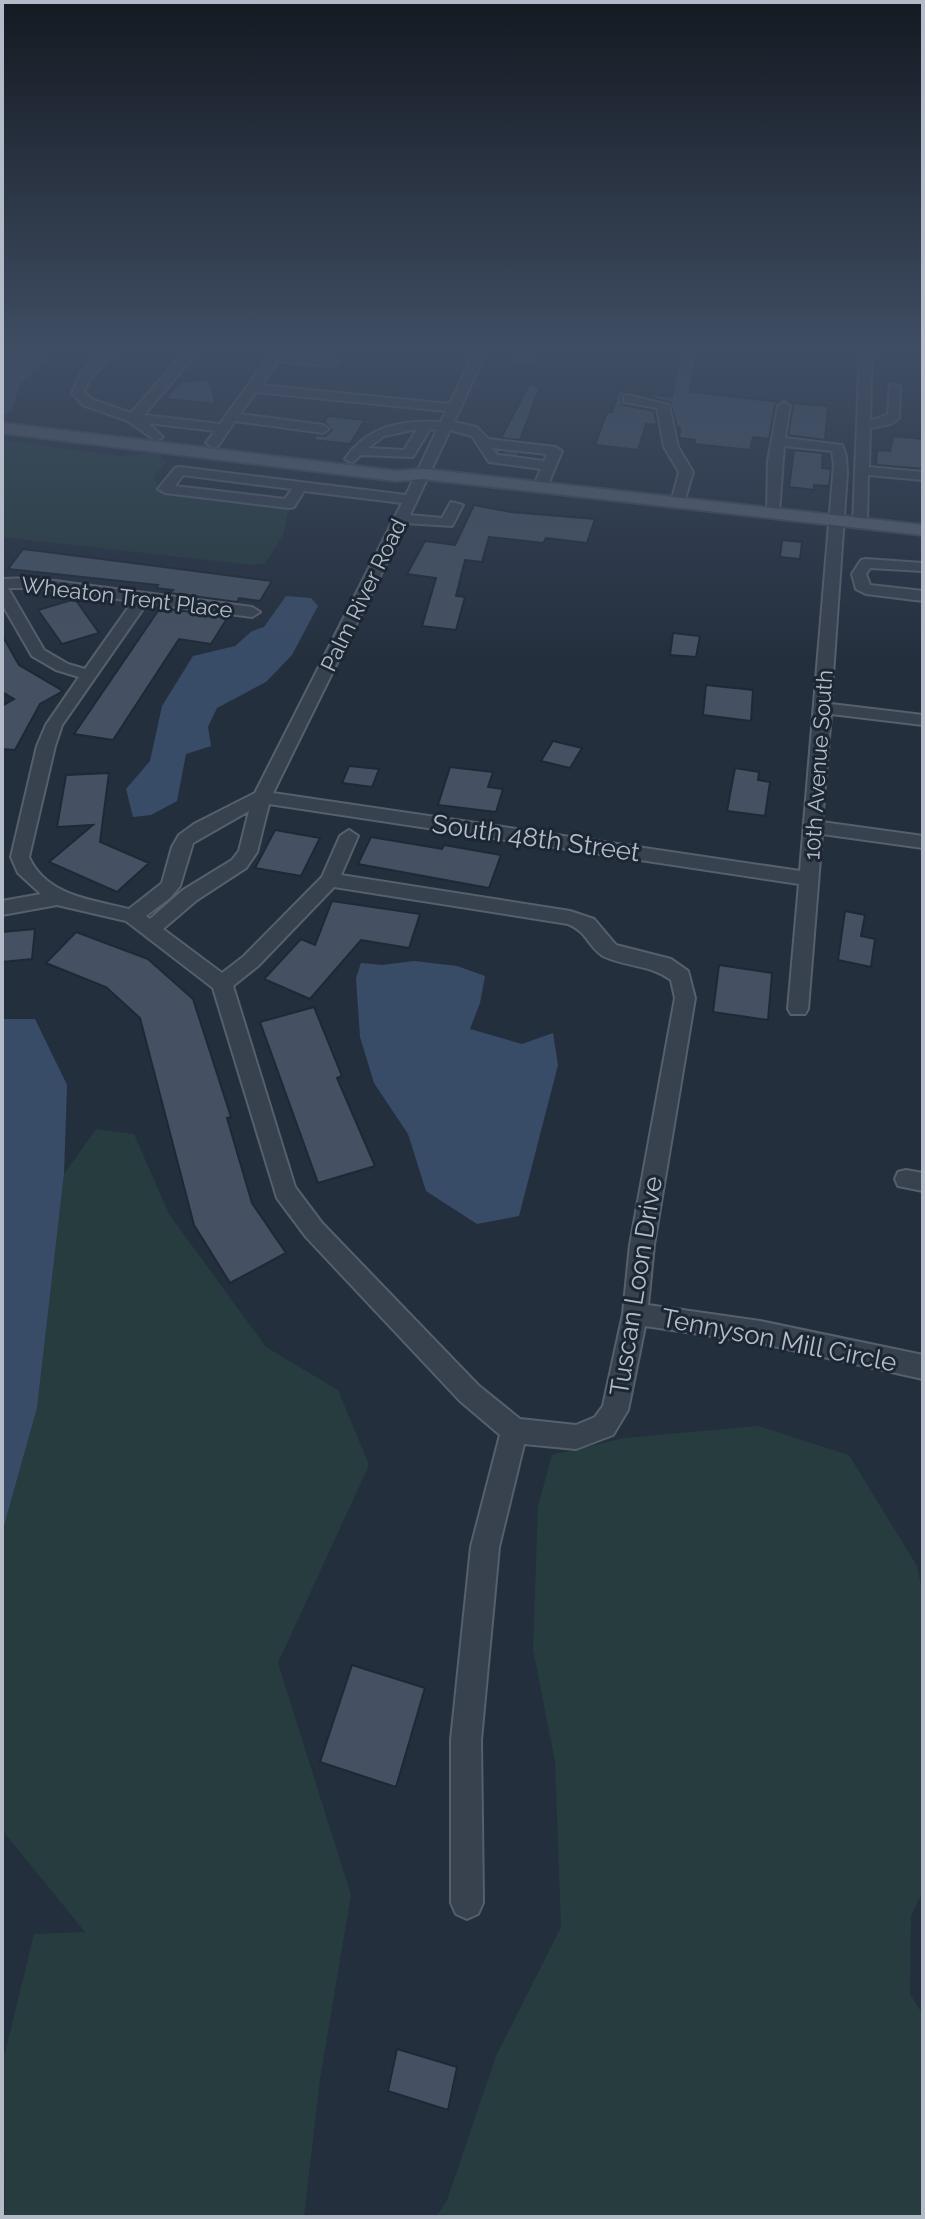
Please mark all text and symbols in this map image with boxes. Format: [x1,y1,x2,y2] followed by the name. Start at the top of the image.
[315,515,411,675] street label: Palm River Road
[20,571,234,623] street label: Wheaton Trent Place
[798,669,838,861] street label: 10th Avenue South
[430,809,642,867] street label: South 48th Street
[604,1174,668,1398] street label: Tuscan Loon Drive
[659,1302,899,1378] street label: Tennyson Mill Circle

